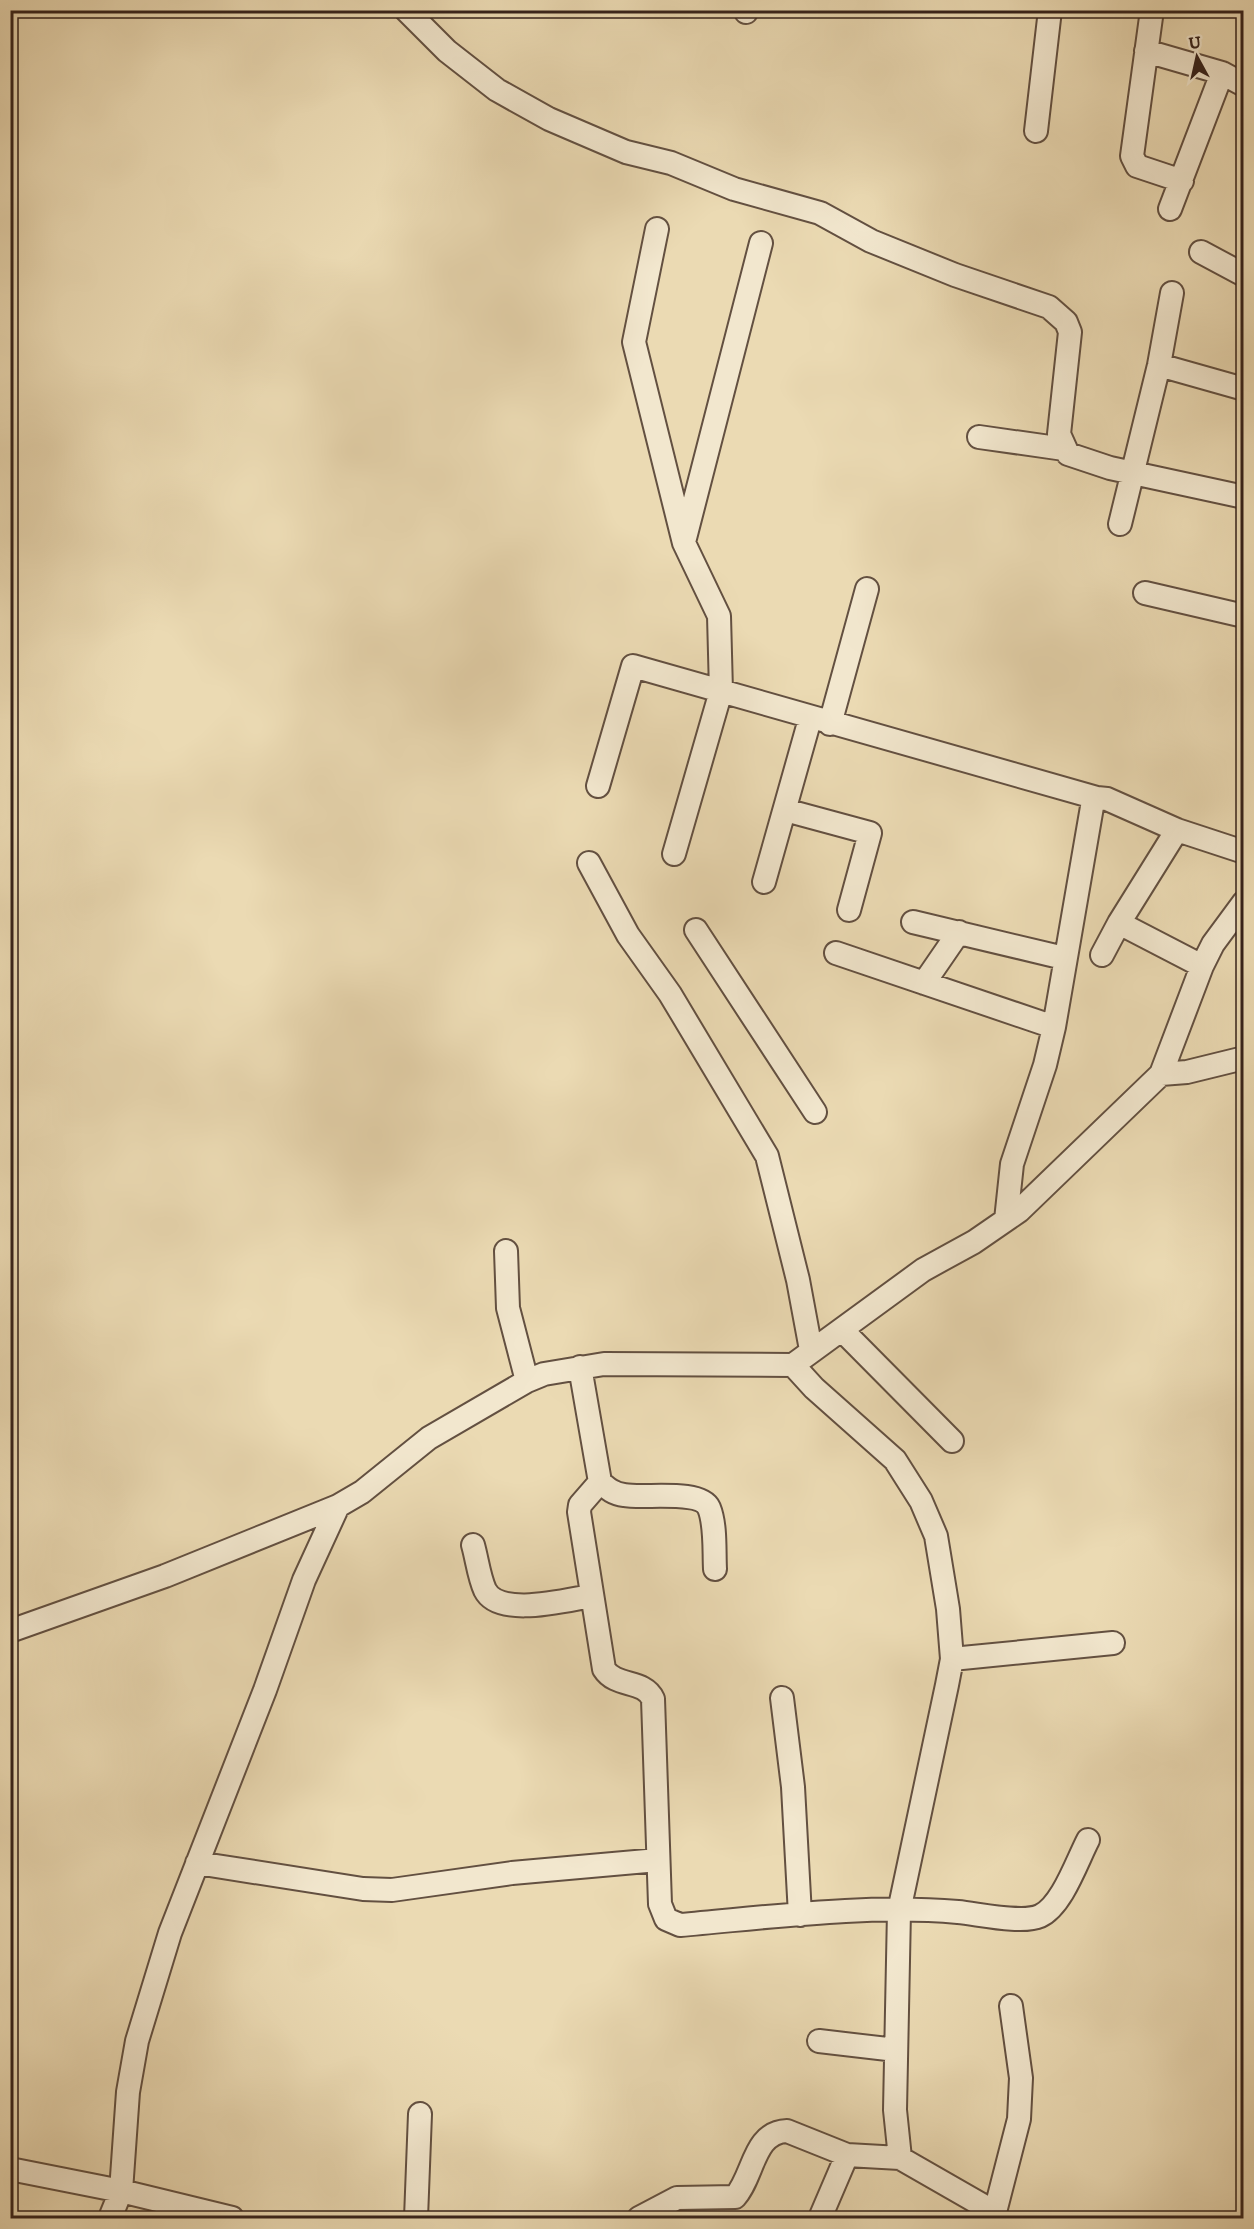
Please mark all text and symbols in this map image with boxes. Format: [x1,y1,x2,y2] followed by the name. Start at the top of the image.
[1167,27,1227,87] north arrow
[1188,32,1203,54] text: U

